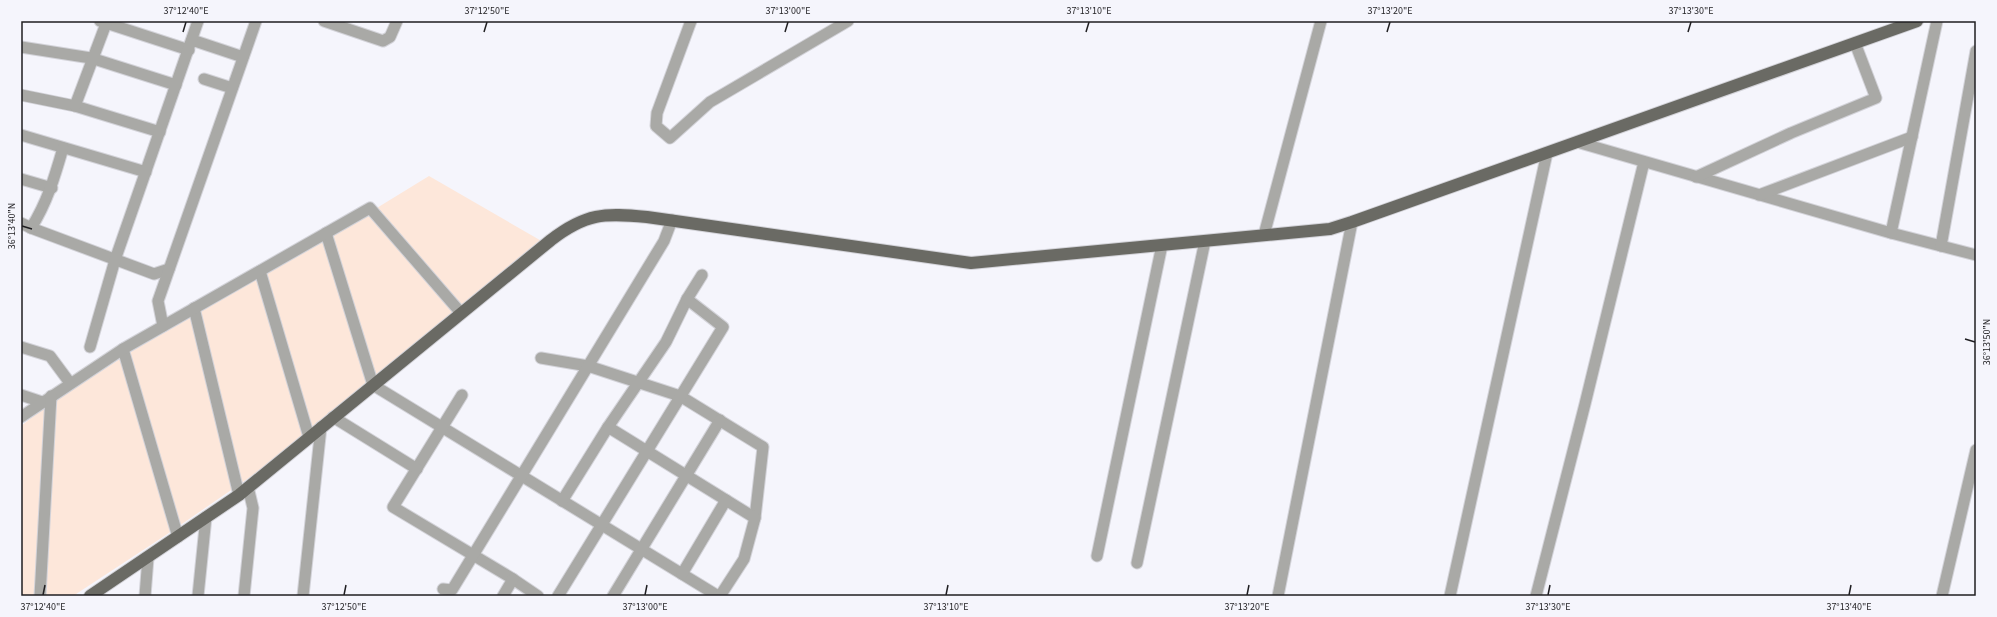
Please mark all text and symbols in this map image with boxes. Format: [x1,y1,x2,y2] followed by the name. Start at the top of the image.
[163,4,209,18] text: 37°12'40"E
[464,4,510,18] text: 37°12'50"E
[765,4,811,18] text: 37°13'00"E
[1066,4,1112,18] text: 37°13'10"E
[1367,4,1413,18] text: 37°13'20"E
[1668,4,1714,18] text: 37°13'30"E
[5,203,19,249] text: 36°13'40"N
[1980,319,1994,365] text: 36°13'50"N
[20,600,66,614] text: 37°12'40"E
[321,600,367,614] text: 37°12'50"E
[622,600,668,614] text: 37°13'00"E
[923,600,969,614] text: 37°13'10"E
[1224,600,1270,614] text: 37°13'20"E
[1525,600,1571,614] text: 37°13'30"E
[1826,600,1872,614] text: 37°13'40"E

